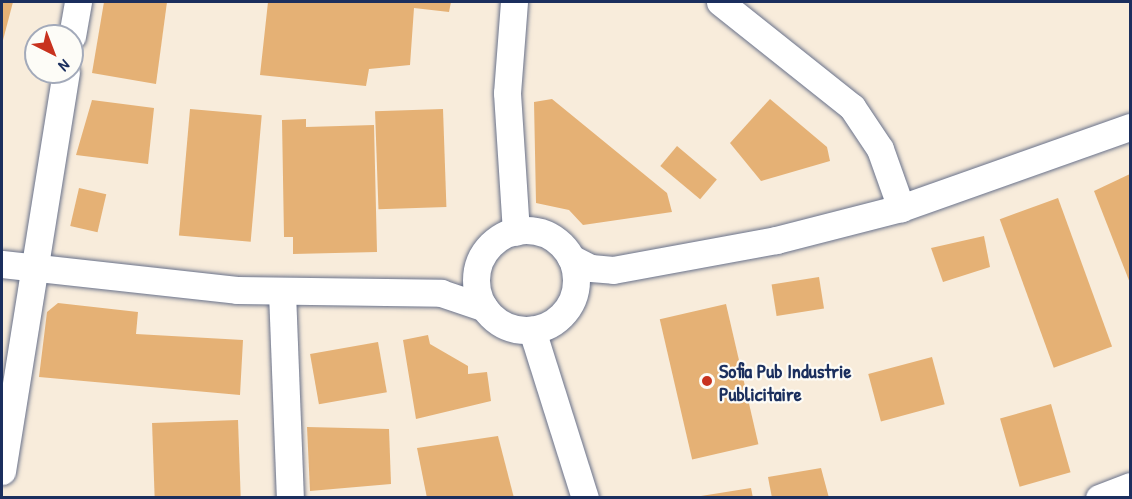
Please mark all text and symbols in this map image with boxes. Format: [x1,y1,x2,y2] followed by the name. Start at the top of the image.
[24,24,84,84] north arrow
[54,55,75,77] text: N
[719,358,851,405] place label: Sofia Pub Industrie Publicitaire
[700,374,714,388] marker: Sofia Pub Industrie Publicitaire

